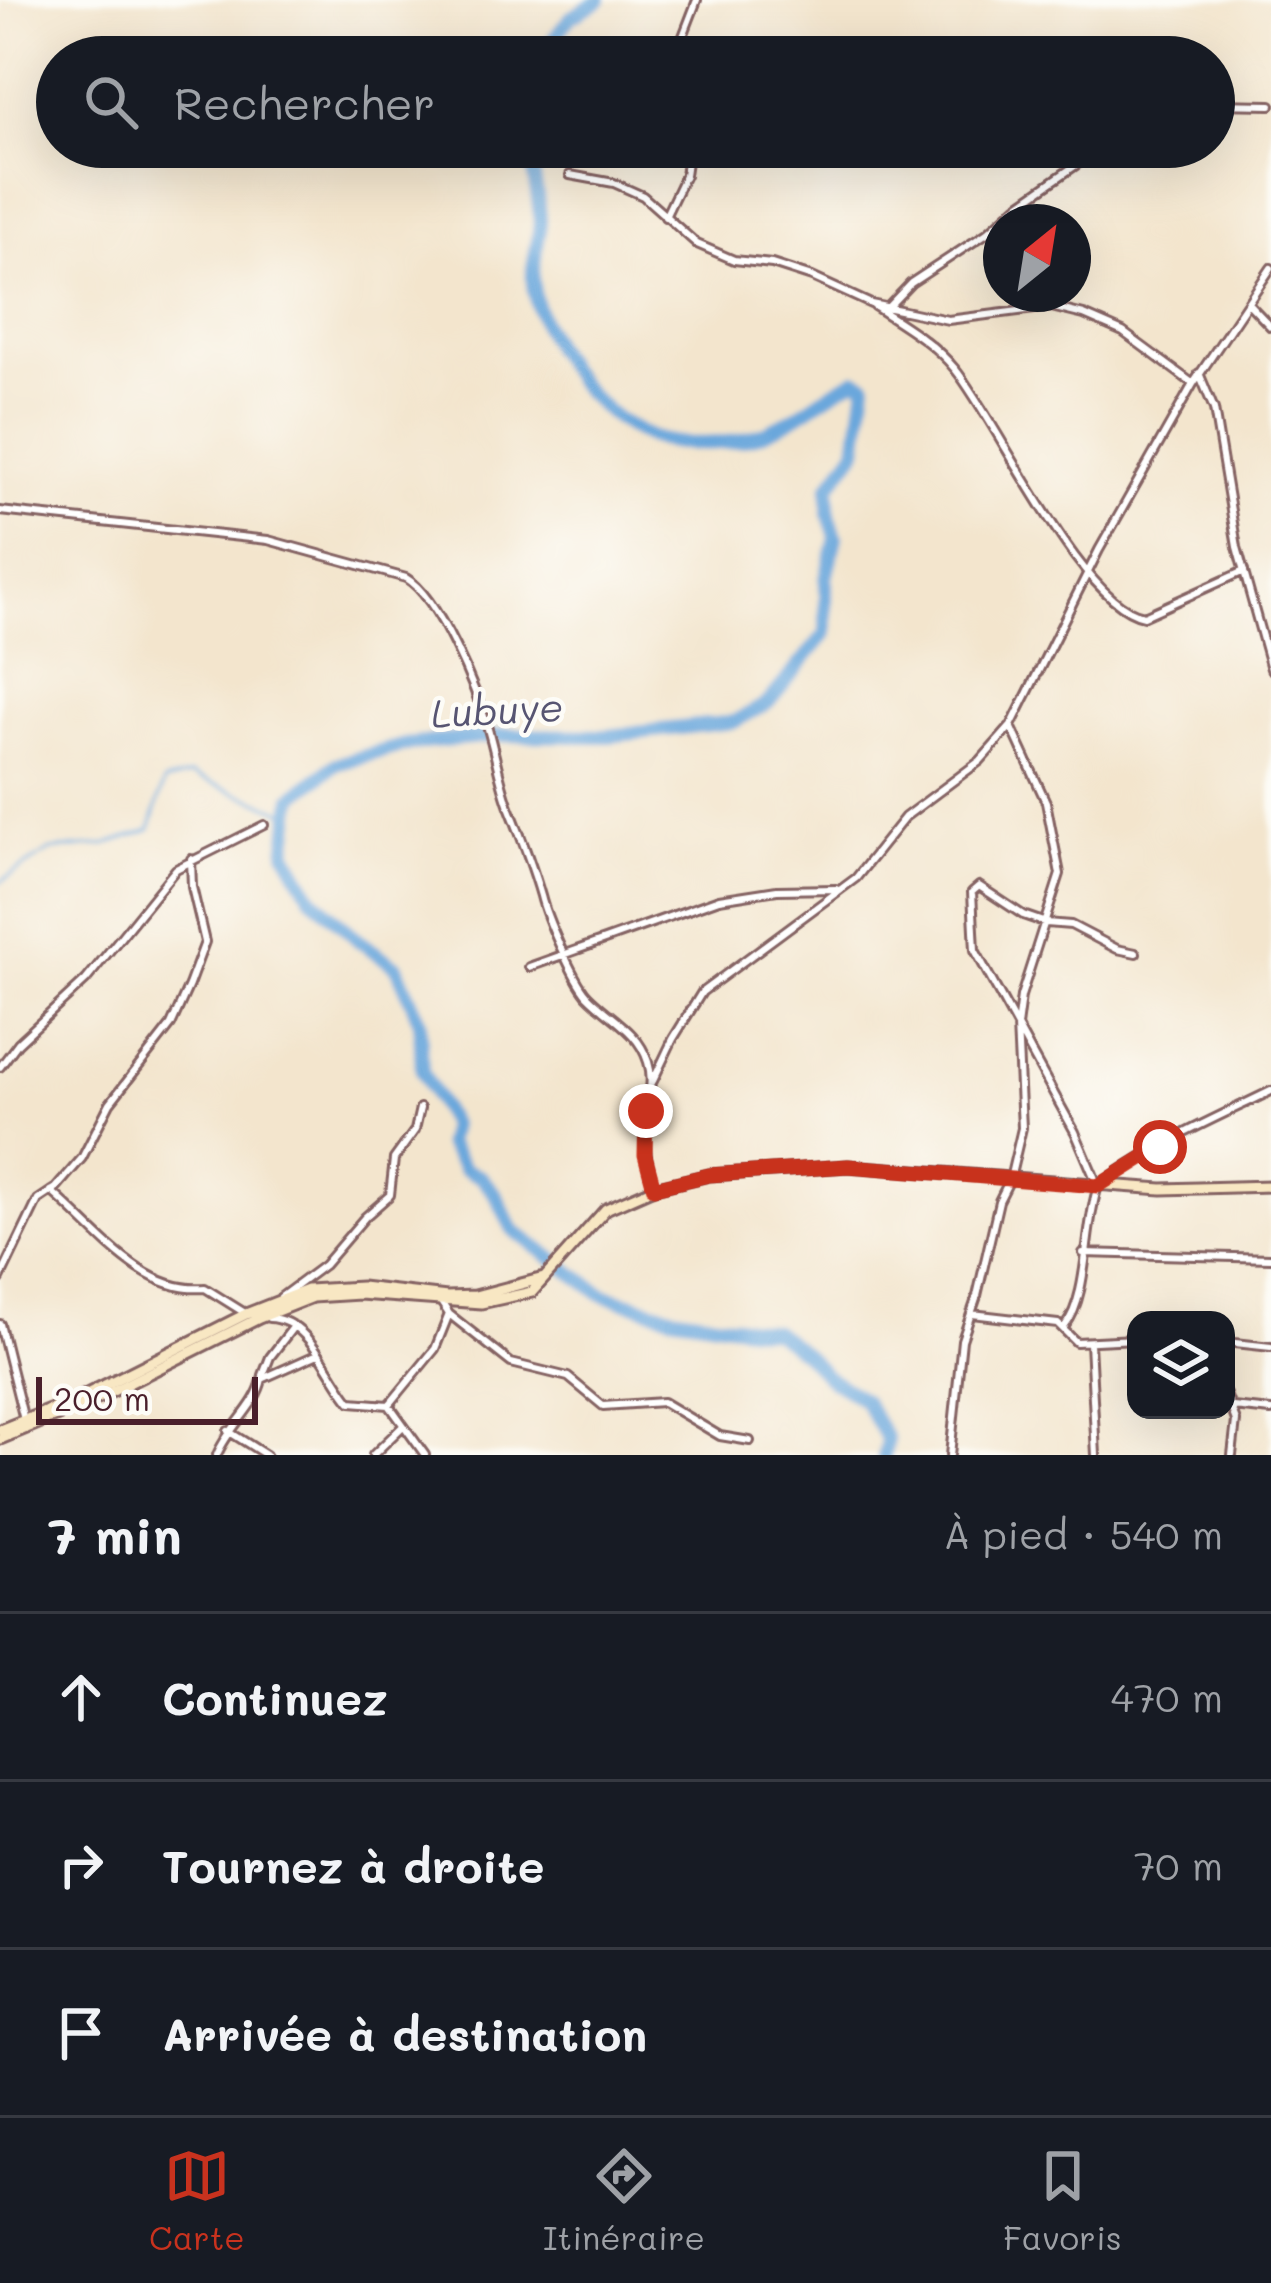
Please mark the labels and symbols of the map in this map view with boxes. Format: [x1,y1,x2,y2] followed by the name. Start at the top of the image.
[983,204,1091,312] north arrow
[429,680,565,738] water label: Lubuye
[619,1084,673,1138] route end
[1133,1120,1187,1174] route start
[36,1371,258,1424] scale bar

